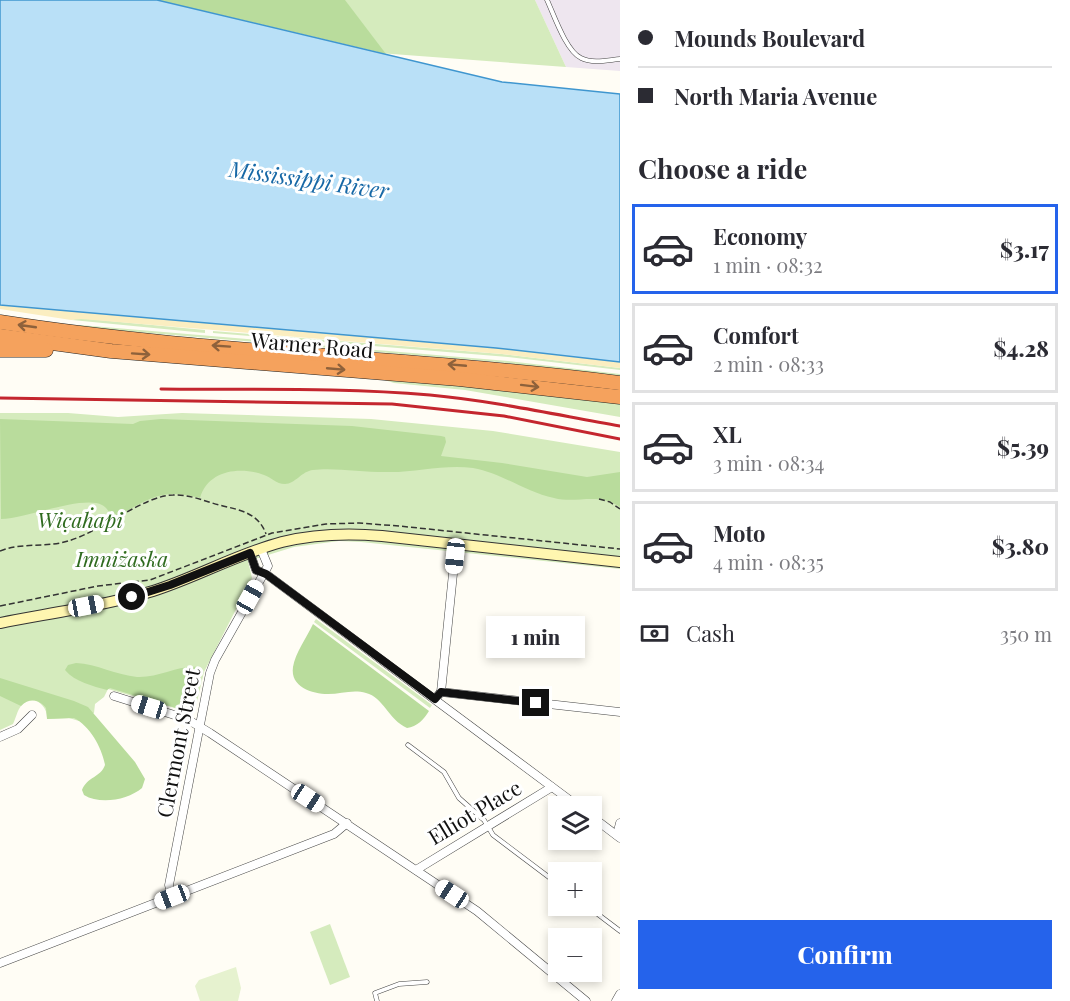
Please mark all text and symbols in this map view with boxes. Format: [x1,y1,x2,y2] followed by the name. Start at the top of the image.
[674,23,865,53] text: Mounds Boulevard
[674,81,877,111] text: North Maria Avenue
[638,150,807,186] text: Choose a ride
[227,153,391,205] water label: Mississippi River
[713,221,807,251] text: Economy
[641,222,695,276] icon: car
[1000,234,1049,264] text: $3.17
[713,251,823,278] text: 1 min · 08:32
[18,320,38,331] one-way arrow
[713,320,799,350] text: Comfort
[641,321,695,375] icon: car
[249,325,375,363] street label: Warner Road
[994,333,1049,363] text: $4.28
[212,341,232,352] one-way arrow
[131,348,151,359] one-way arrow
[713,350,824,377] text: 2 min · 08:33
[448,359,468,370] one-way arrow
[325,364,345,375] one-way arrow
[519,381,539,392] one-way arrow
[713,419,742,449] text: XL
[641,420,695,474] icon: car
[997,432,1049,462] text: $5.39
[713,449,824,476] text: 3 min · 08:34
[37,505,123,533] park label: Wic̣aḣapi
[713,518,766,548] text: Moto
[641,519,695,573] icon: car
[992,531,1049,561] text: $3.80
[444,537,466,575] car
[75,544,168,572] park label: Imniżaska
[713,548,824,575] text: 4 min · 08:35
[233,577,267,617] car
[118,583,145,610] route start
[67,594,105,618] car
[486,616,586,658] callout: 1 min
[638,617,671,650] icon: cash
[686,618,735,648] text: Cash
[1000,620,1052,647] text: 350 m
[511,623,560,650] text: 1 min
[149,665,205,820] street label: Clermont Street
[522,689,549,716] route end
[129,693,169,721] car
[422,772,526,850] street label: Elliot Place
[288,781,328,815] car
[548,796,602,982] map controls
[548,796,602,850] button: layers
[548,862,602,916] button: +
[432,877,472,911] car
[152,882,192,912] car
[638,920,1052,989] button: Confirm
[548,928,602,982] button: −

